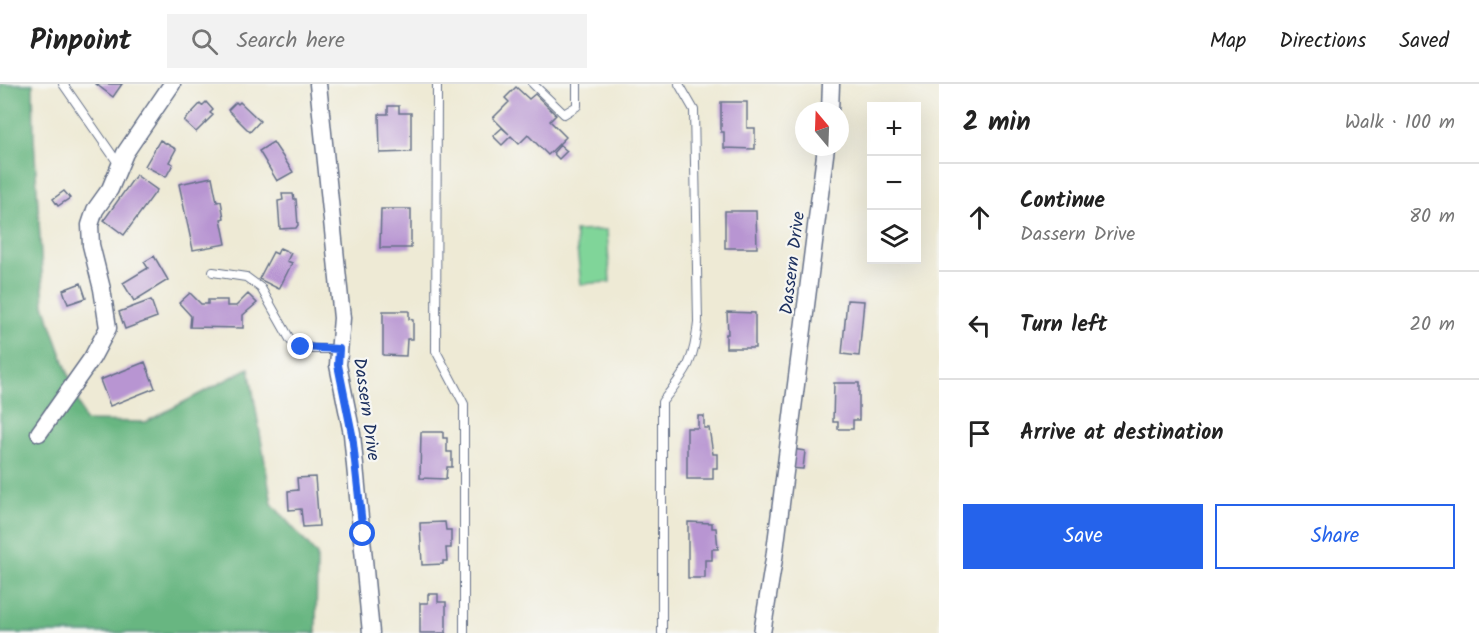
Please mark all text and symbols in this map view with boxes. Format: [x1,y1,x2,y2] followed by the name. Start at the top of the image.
[167,14,587,68] search box
[30,19,131,64] text: Pinpoint
[236,24,345,59] text: Search here
[188,25,221,58] icon: search
[1210,25,1246,58] text: Map
[1279,25,1366,58] text: Directions
[1399,25,1449,58] text: Saved
[795,102,849,156] north arrow
[867,102,921,264] map controls
[867,102,921,156] button: +
[963,102,1031,144] text: 2 min
[1345,107,1455,139] text: Walk · 100 m
[867,156,921,210] button: −
[1020,184,1105,219] text: Continue
[963,201,996,234] icon: ahead
[1409,201,1455,233] text: 80 m
[773,210,814,316] street label: Dassern Drive
[867,210,921,264] button: layers
[1020,219,1135,251] text: Dassern Drive
[1020,308,1107,343] text: Turn left
[963,309,996,342] icon: left
[1409,309,1455,341] text: 20 m
[287,333,313,359] route end
[344,356,387,463] street label: Dassern Drive
[1020,416,1223,451] text: Arrive at destination
[963,417,996,450] icon: arrive
[963,504,1203,569] button: Save
[1215,504,1455,569] button: Share
[349,520,375,546] route start

